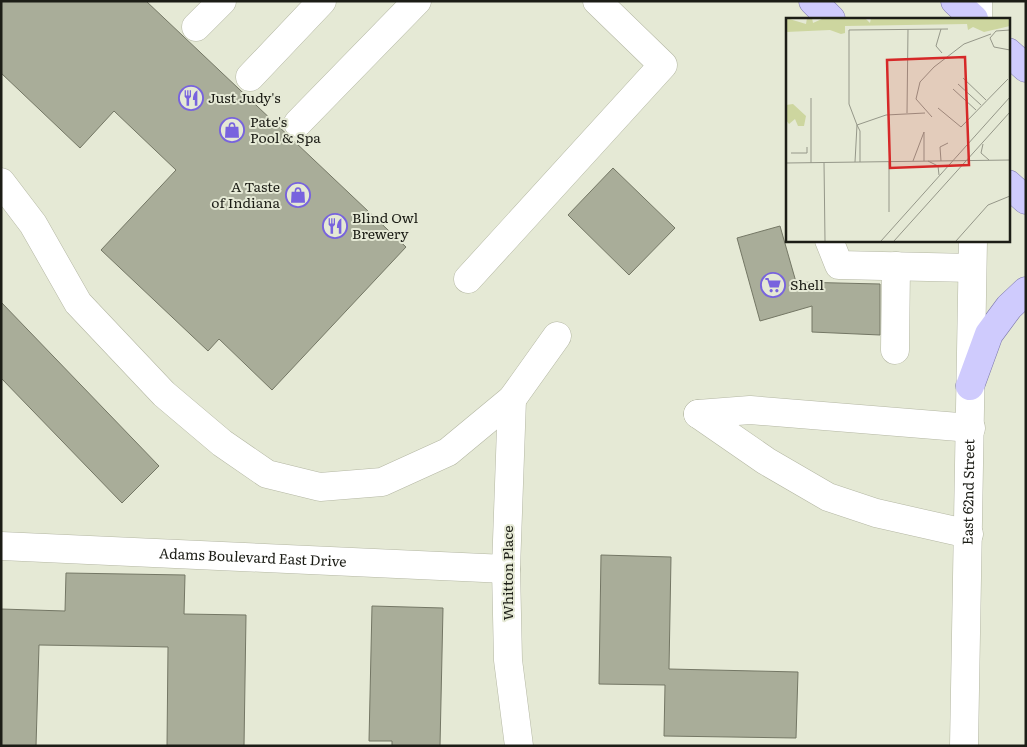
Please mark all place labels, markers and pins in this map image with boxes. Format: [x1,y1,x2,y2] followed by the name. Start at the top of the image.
[178,85,204,111] restaurant icon: Just Judy's
[208,87,281,107] place label: Just Judy's
[250,111,321,147] place label: Pate's Pool & Spa
[219,117,245,143] shop icon: Pate's Pool & Spa
[211,176,280,212] place label: A Taste of Indiana
[285,182,311,208] shop icon: A Taste of Indiana
[352,207,419,243] place label: Blind Owl Brewery
[322,213,348,239] restaurant icon: Blind Owl Brewery
[760,272,786,298] supermarket icon: Shell
[790,274,824,294] place label: Shell

